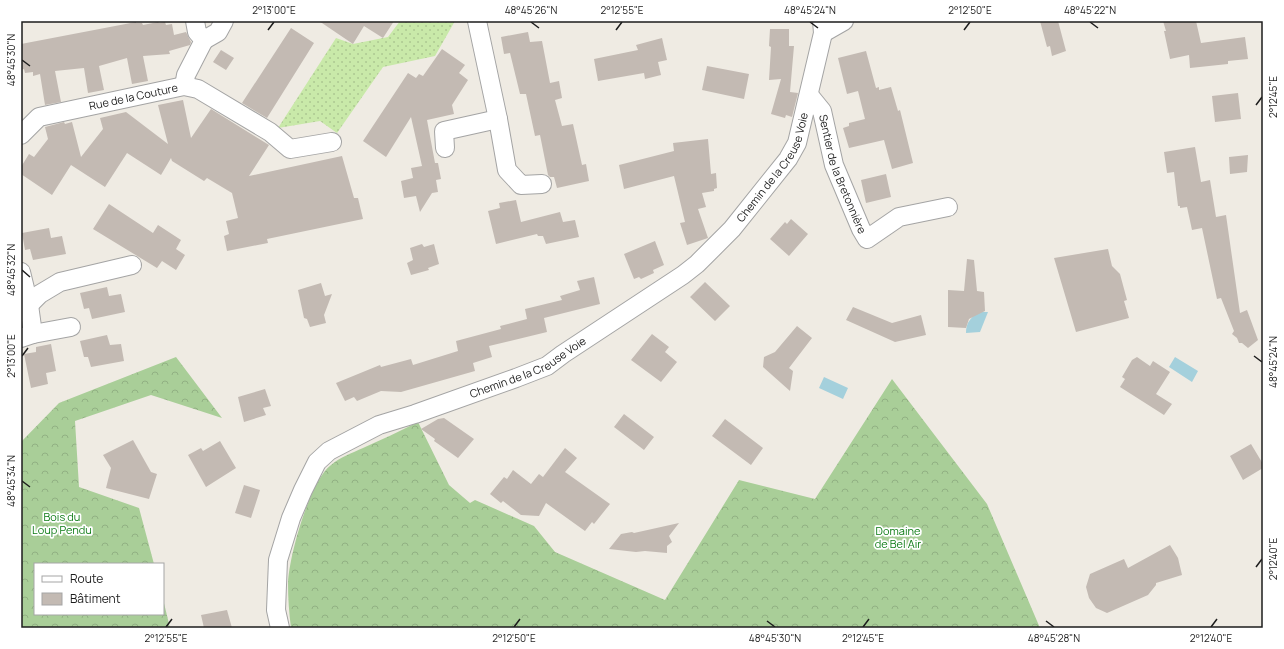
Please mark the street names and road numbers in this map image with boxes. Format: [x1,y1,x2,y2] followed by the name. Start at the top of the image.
[88,79,180,113] street label: Rue de la Couture
[733,110,811,225] street label: Chemin de la Creuse Voie
[816,113,870,237] street label: Sentier de la Bretonnière
[467,333,589,401] street label: Chemin de la Creuse Voie

